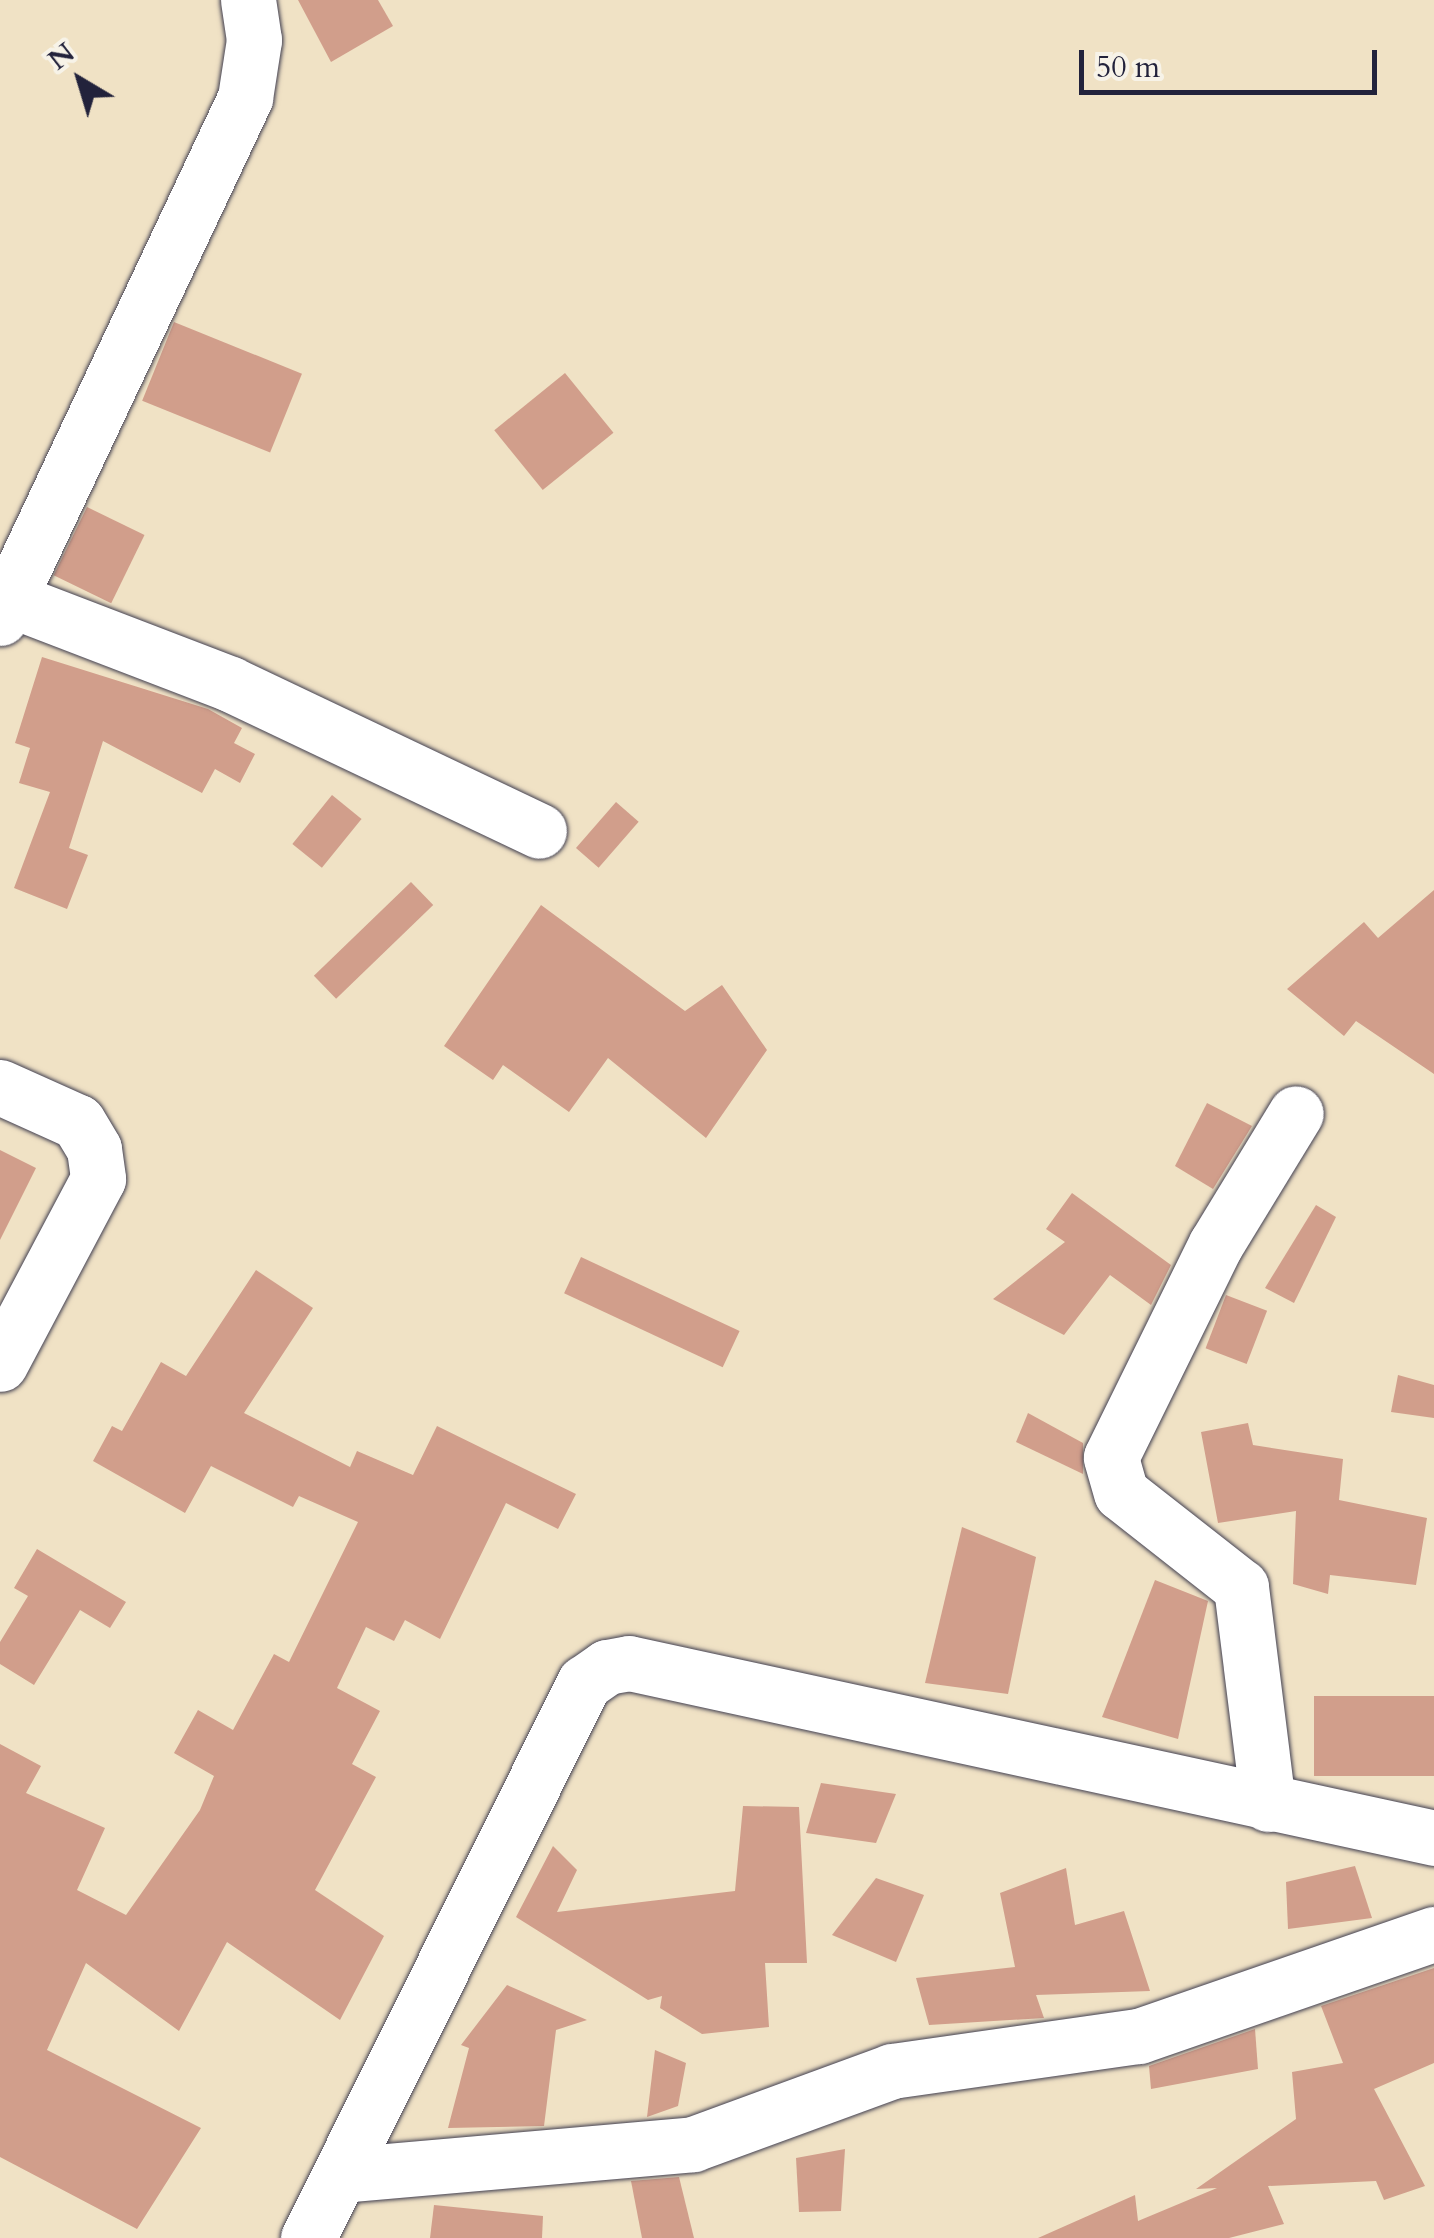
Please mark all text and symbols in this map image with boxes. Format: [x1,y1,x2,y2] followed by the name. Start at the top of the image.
[30,30,130,130] north arrow
[1084,30,1382,92] scale bar
[40,34,83,79] text: N
[1096,47,1160,88] text: 50 m

